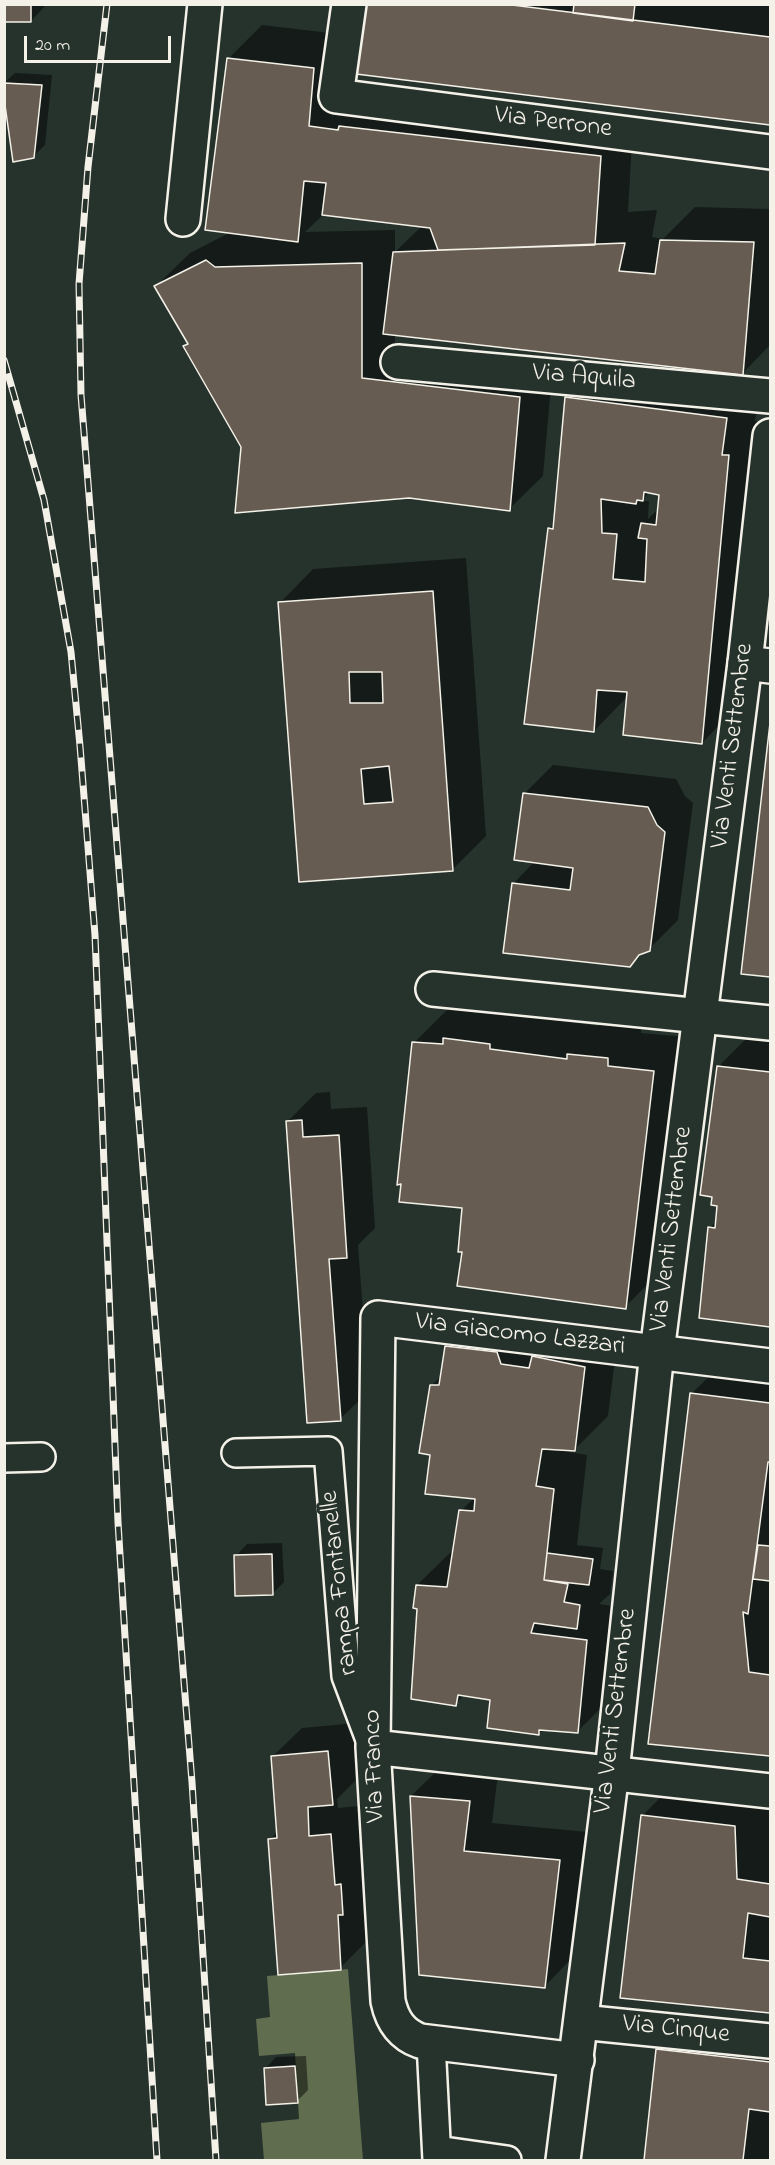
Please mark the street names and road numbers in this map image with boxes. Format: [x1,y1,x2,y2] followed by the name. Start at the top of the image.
[493,101,613,147] street label: Via Perrone
[531,359,637,399] street label: Via Aquila
[706,642,762,850] street label: Via Venti Settembre
[645,1125,701,1333] street label: Via Venti Settembre
[413,1308,627,1364] street label: Via Giacomo Lazzari
[316,1489,366,1677] street label: rampa Fontanelle
[589,1607,645,1815] street label: Via Venti Settembre
[358,1709,394,1823] street label: Via Franco
[621,2010,731,2052] street label: Via Cinque

